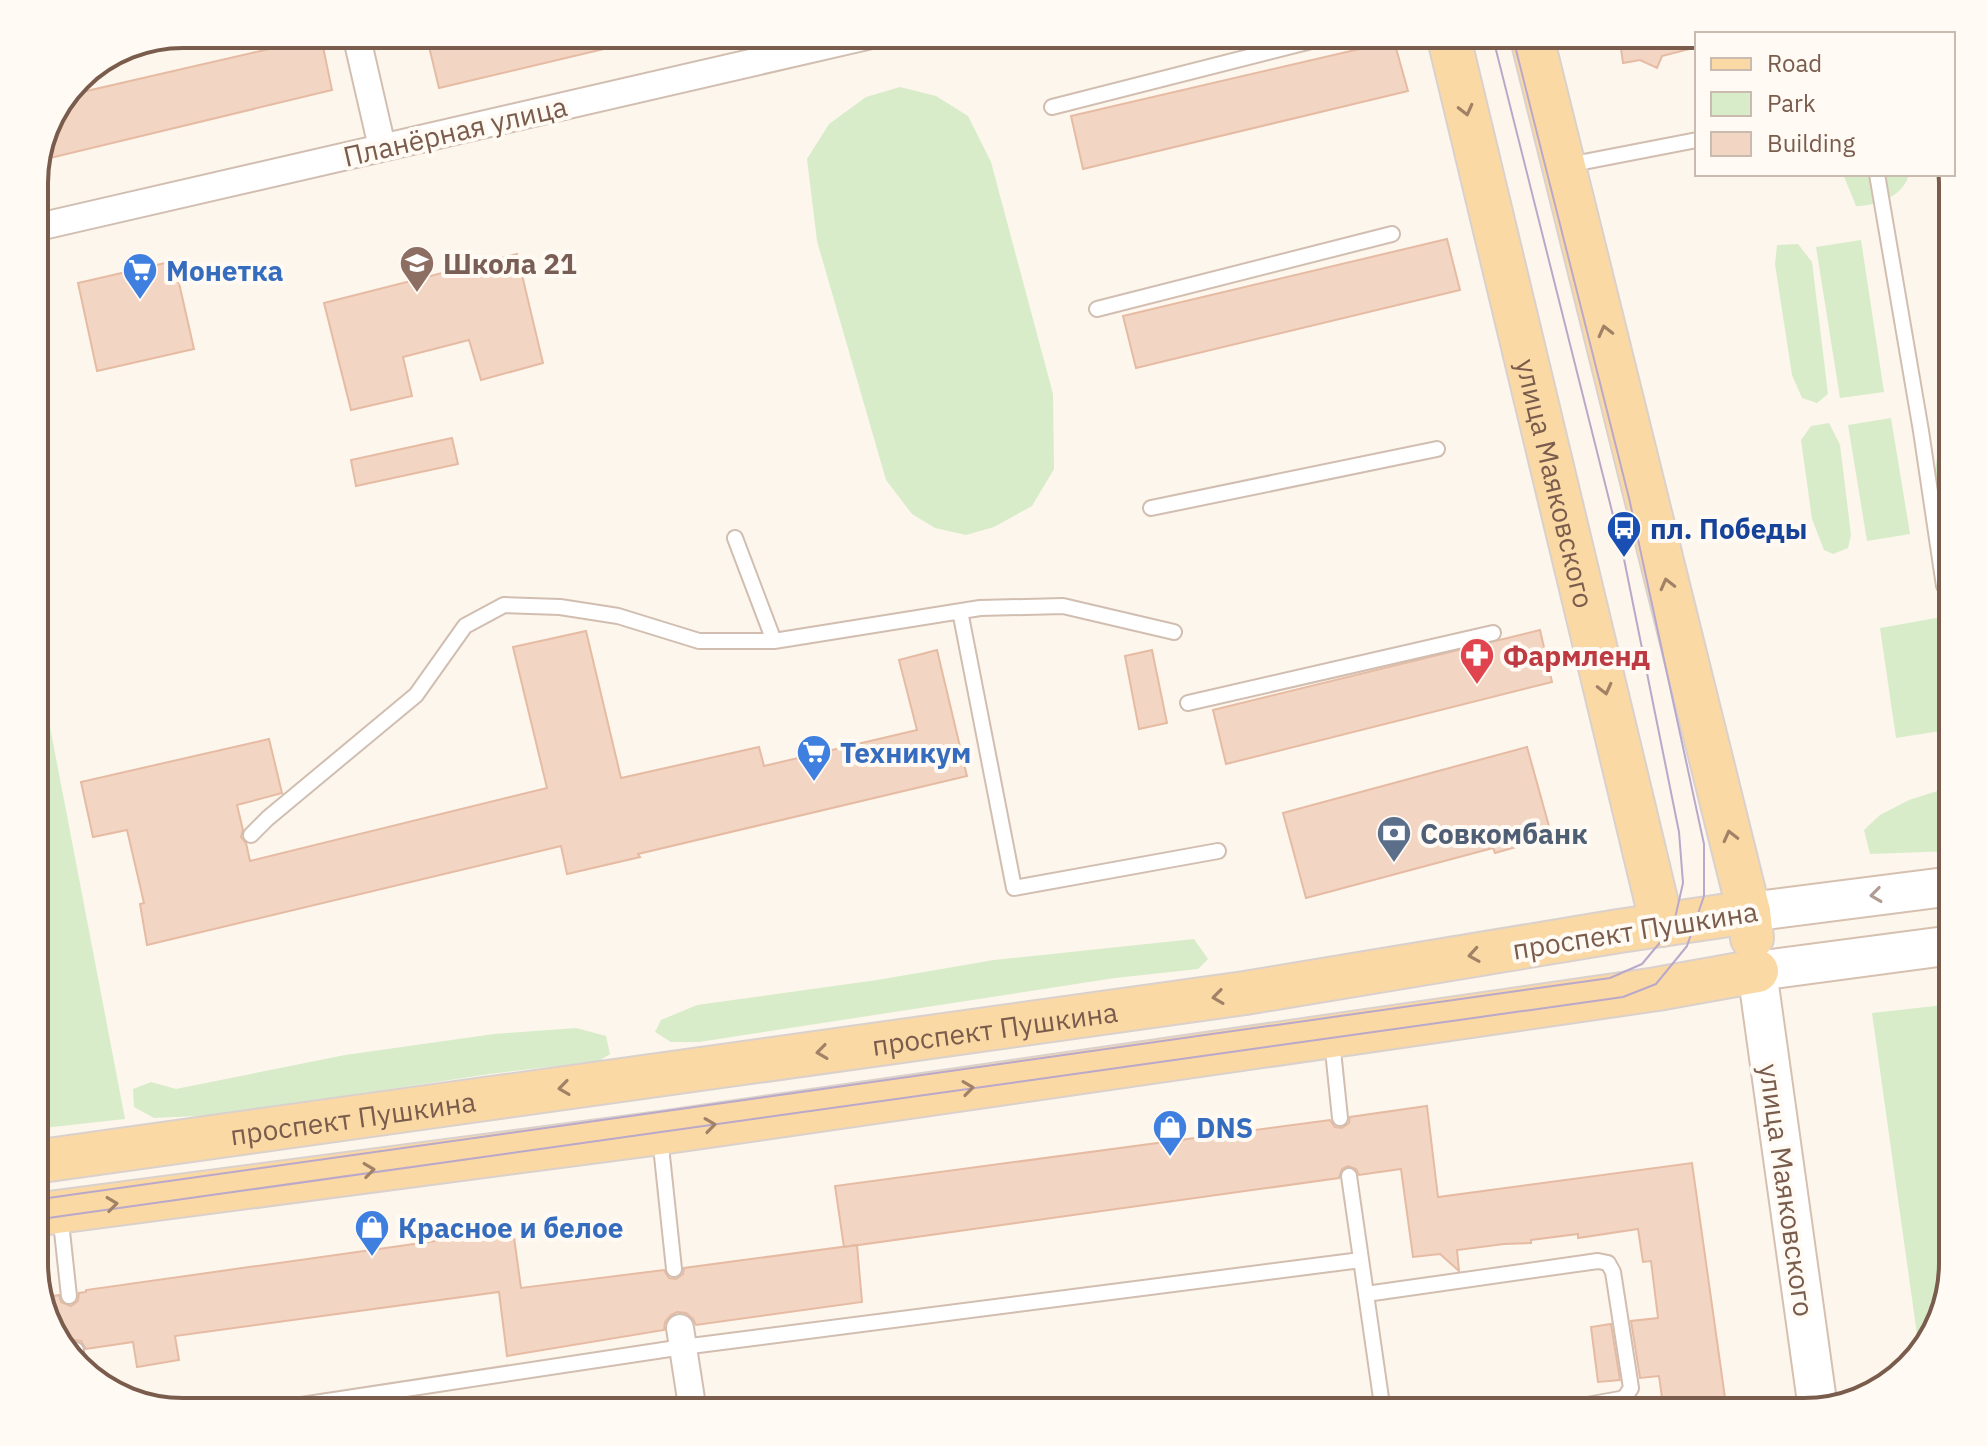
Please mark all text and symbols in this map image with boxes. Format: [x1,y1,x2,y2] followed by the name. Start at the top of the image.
[1695,32,1955,176] legend
[1767,47,1822,79] text: Road
[339,87,571,175] street label: Планёрная улица
[1767,87,1816,119] text: Park
[1457,102,1474,116] one-way arrow
[1767,127,1855,159] text: Building
[398,244,436,294] school or university icon: Школа 21
[443,245,577,282] place label: Школа 21
[121,251,159,301] supermarket icon: Монетка
[166,252,284,289] place label: Монетка
[1597,325,1614,339] one-way arrow
[1508,355,1604,612] street label: улица Маяковского
[1605,509,1643,559] bus stop icon: пл. Победы
[1650,510,1807,547] place label: пл. Победы
[1660,577,1677,591] one-way arrow
[1458,636,1496,686] pharmacy icon: Фармленд
[1503,637,1650,674] place label: Фармленд
[1596,682,1613,696] one-way arrow
[795,733,833,783] supermarket icon: Техникум
[840,734,971,771] place label: Техникум
[1375,814,1413,864] bank icon: Совкомбанк
[1420,815,1588,852] place label: Совкомбанк
[1722,830,1739,844] one-way arrow
[1869,887,1882,904] one-way arrow
[1510,892,1760,968] street label: проспект Пушкина
[1467,945,1481,962] one-way arrow
[1211,988,1225,1005] one-way arrow
[869,992,1120,1063] street label: проспект Пушкина
[815,1043,828,1060] one-way arrow
[1751,1061,1823,1319] street label: улица Маяковского
[557,1079,571,1096] one-way arrow
[961,1080,975,1097] one-way arrow
[228,1082,478,1153] street label: проспект Пушкина
[1151,1108,1189,1158] shop icon: DNS
[1196,1109,1253,1146] place label: DNS
[704,1117,717,1134] one-way arrow
[363,1162,376,1179] one-way arrow
[105,1196,118,1213] one-way arrow
[353,1208,391,1258] shop icon: Красное и белое
[398,1209,623,1246] place label: Красное и белое

